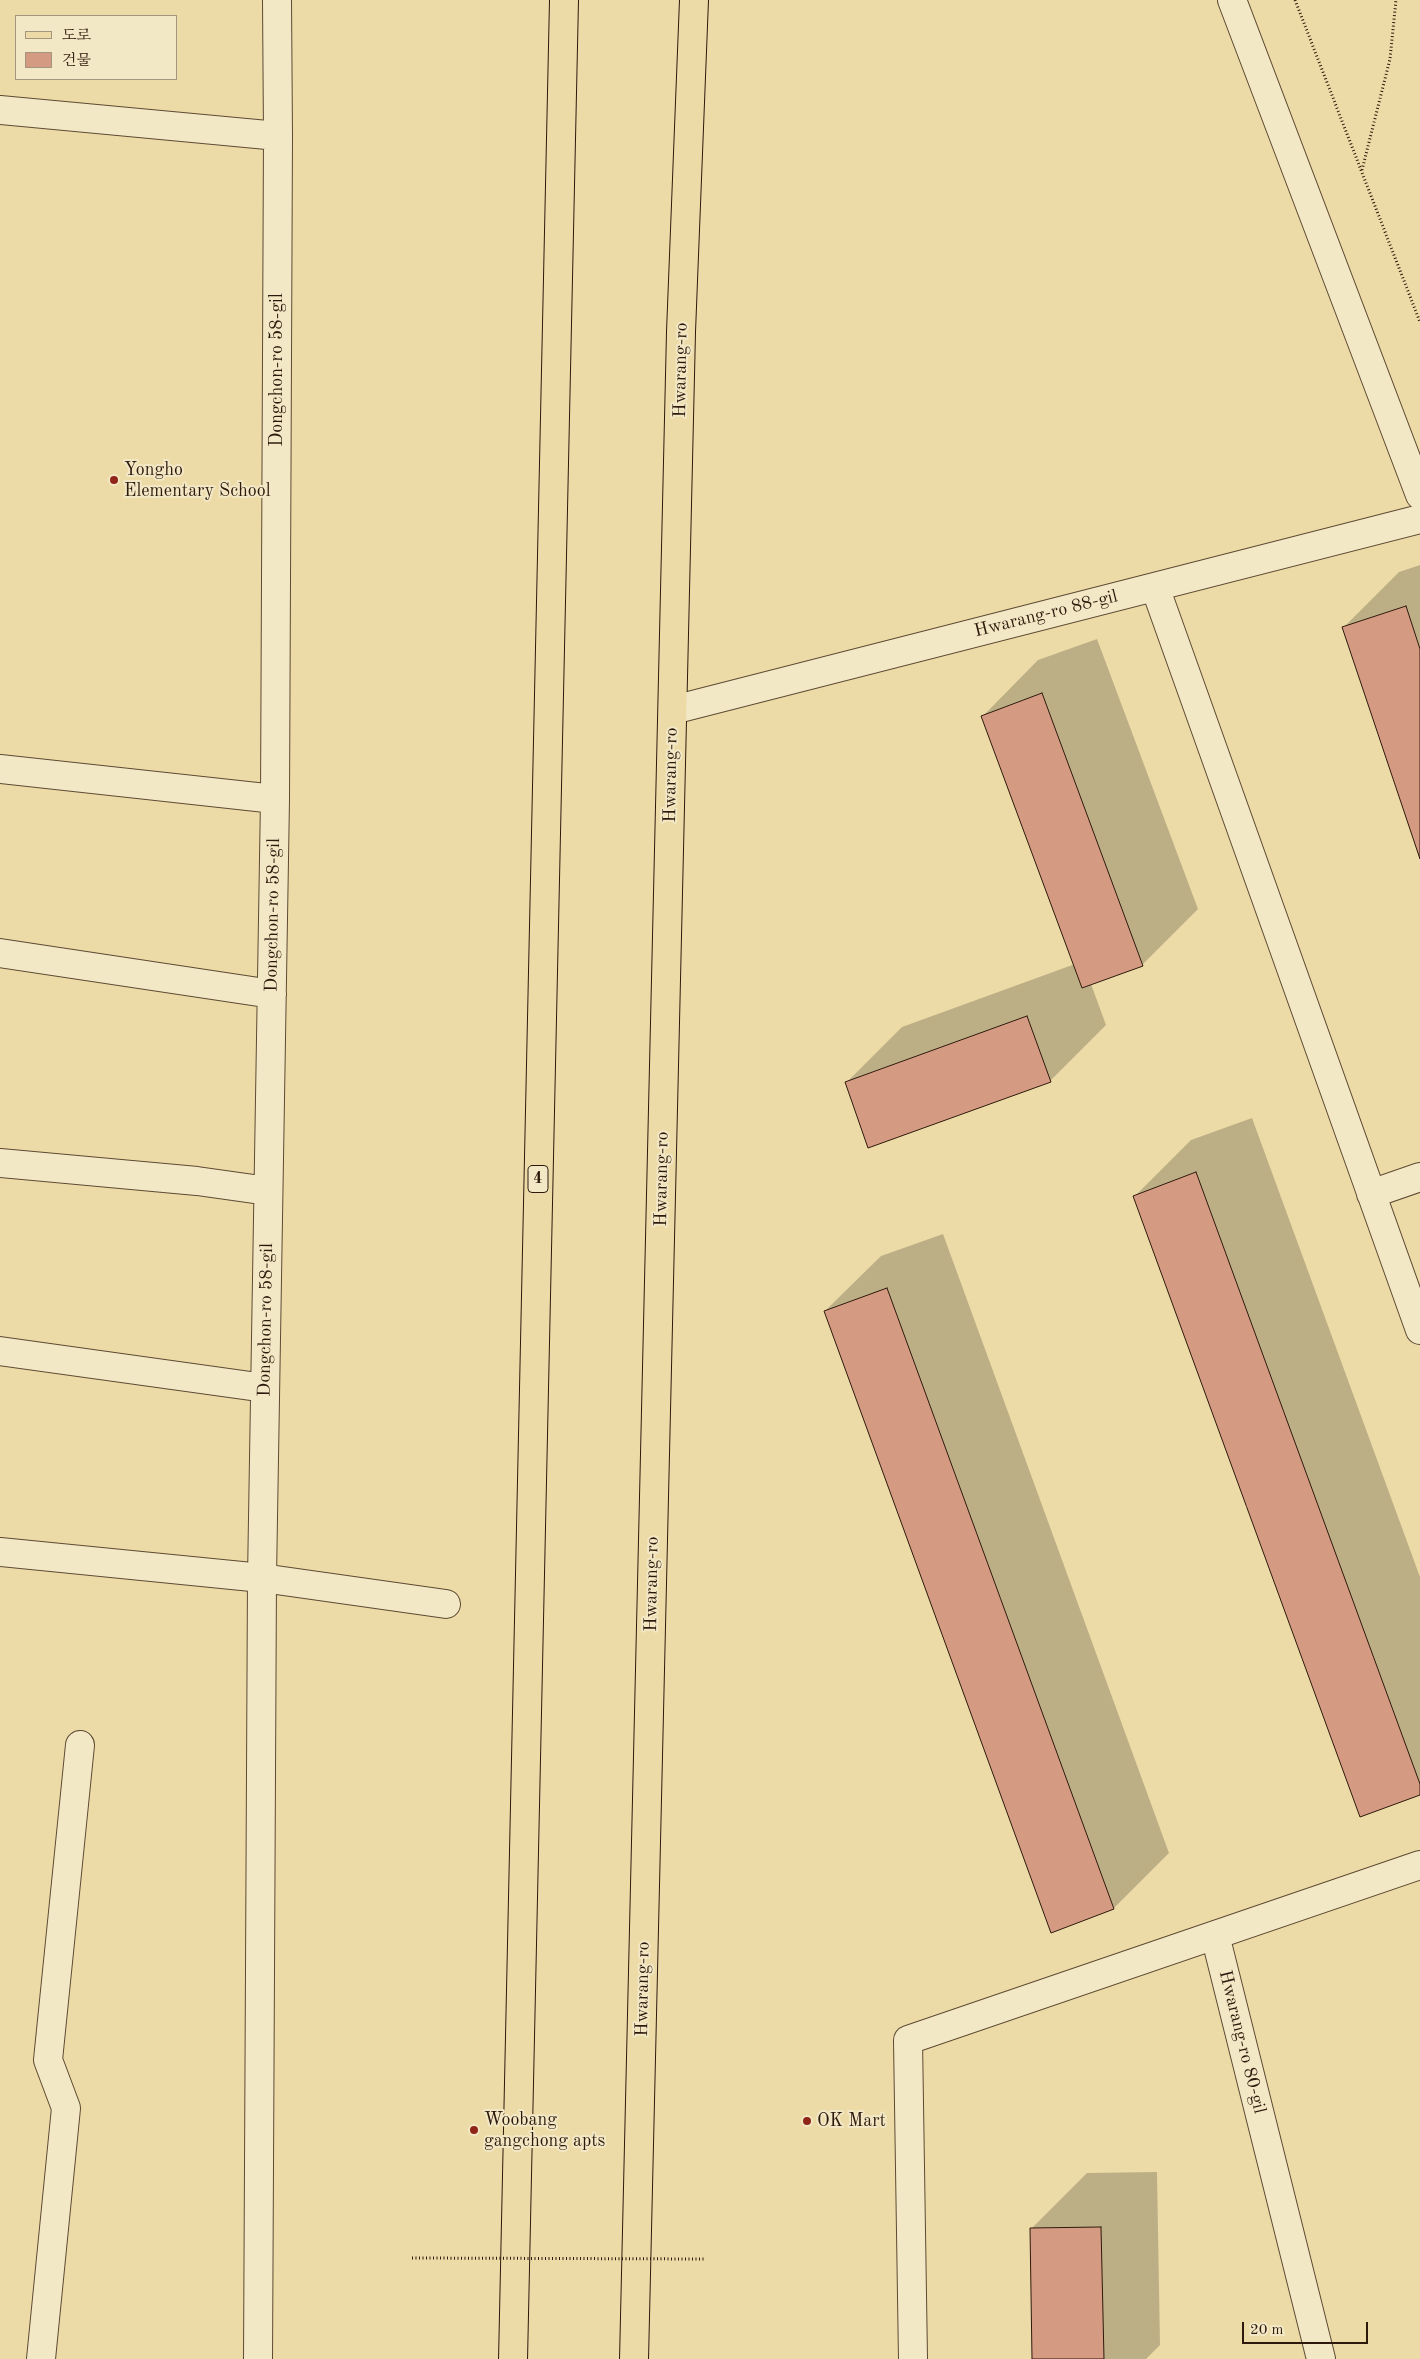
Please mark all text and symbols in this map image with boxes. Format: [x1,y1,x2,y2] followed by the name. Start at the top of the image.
[15,15,178,80] legend
[62,29,91,44] text: 도로
[62,54,91,69] text: 건물
[266,293,288,447] street label: Dongchon-ro 58-gil
[669,322,693,418] street label: Hwarang-ro
[124,459,271,502] place label: Yongho Elementary School
[108,474,120,486] marker: Yongho Elementary School
[972,586,1120,642] street label: Hwarang-ro 88-gil
[659,727,683,823] street label: Hwarang-ro
[261,838,285,992] street label: Dongchon-ro 58-gil
[650,1131,674,1227] street label: Hwarang-ro
[528,1166,548,1192] road number: 4
[254,1243,278,1397] street label: Dongchon-ro 58-gil
[640,1536,664,1632] street label: Hwarang-ro
[631,1941,655,2037] street label: Hwarang-ro
[1214,1968,1270,2116] street label: Hwarang-ro 80-gil
[484,2109,605,2152] place label: Woobang gangchong apts
[817,2110,886,2132] place label: OK Mart
[801,2115,813,2127] marker: OK Mart
[468,2124,480,2136] marker: Woobang gangchong apts
[1245,2312,1371,2344] scale bar
[1250,2323,1284,2338] text: 20 m

